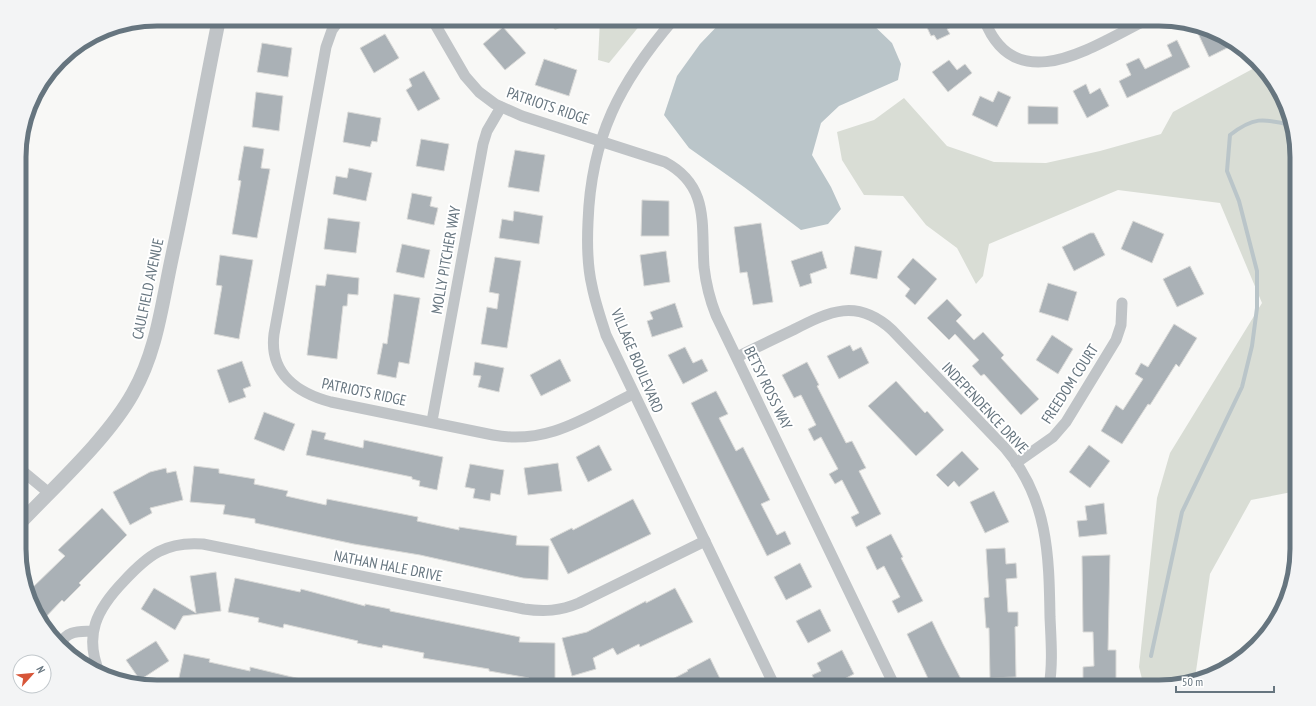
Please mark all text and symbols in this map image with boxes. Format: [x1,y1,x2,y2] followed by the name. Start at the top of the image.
[504,83,592,129] street label: PATRIOTS RIDGE
[427,204,464,315] street label: MOLLY PITCHER WAY
[128,237,167,341] street label: CAULFIELD AVENUE
[607,305,668,416] street label: VILLAGE BOULEVARD
[1037,340,1102,427] street label: FREEDOM COURT
[740,343,797,432] street label: BETSY ROSS WAY
[938,358,1033,457] street label: INDEPENDENCE DRIVE
[320,373,408,410] street label: PATRIOTS RIDGE
[332,546,444,585] street label: NATHAN HALE DRIVE
[12,654,52,694] north arrow
[33,664,49,675] text: N
[1176,668,1274,694] scale bar
[1182,674,1203,689] text: 50 m

